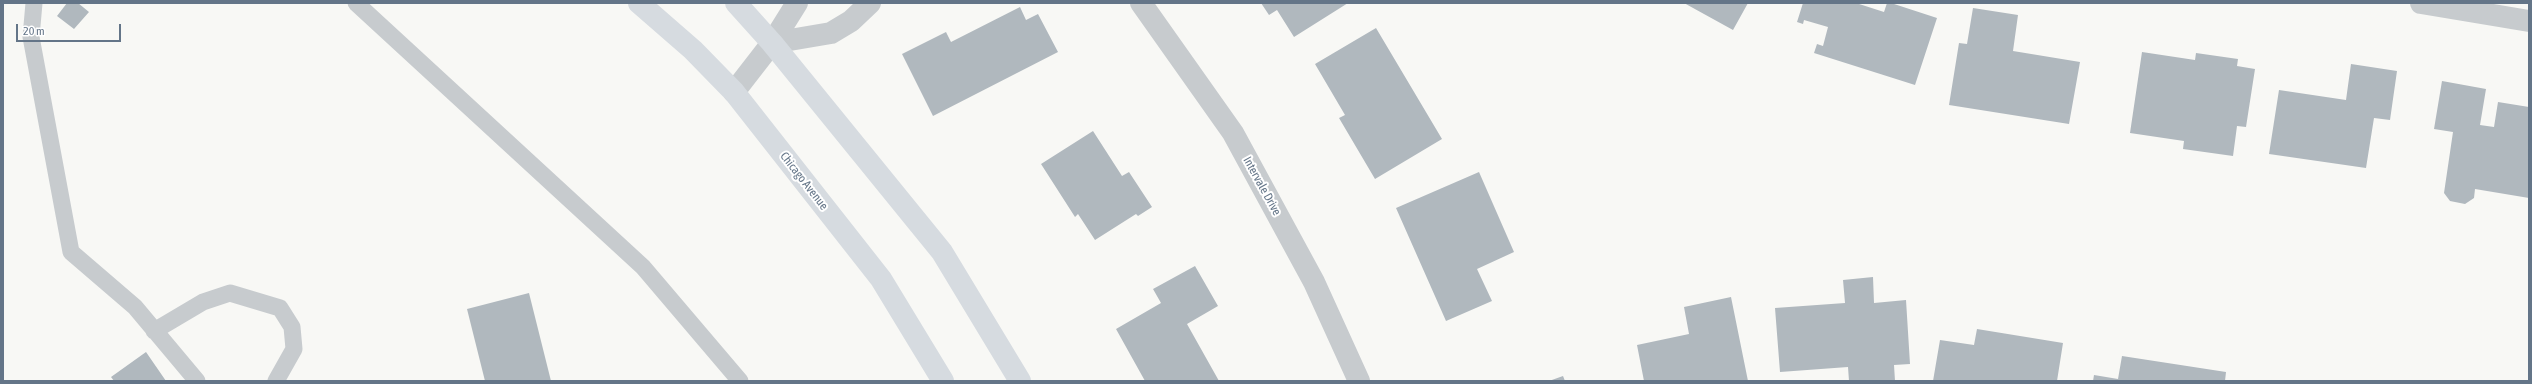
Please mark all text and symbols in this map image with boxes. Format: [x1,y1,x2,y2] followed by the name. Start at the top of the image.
[18,16,123,42] scale bar
[23,24,45,38] text: 20 m
[777,149,831,213] street label: Chicago Avenue
[1240,154,1284,218] street label: Intervale Drive

